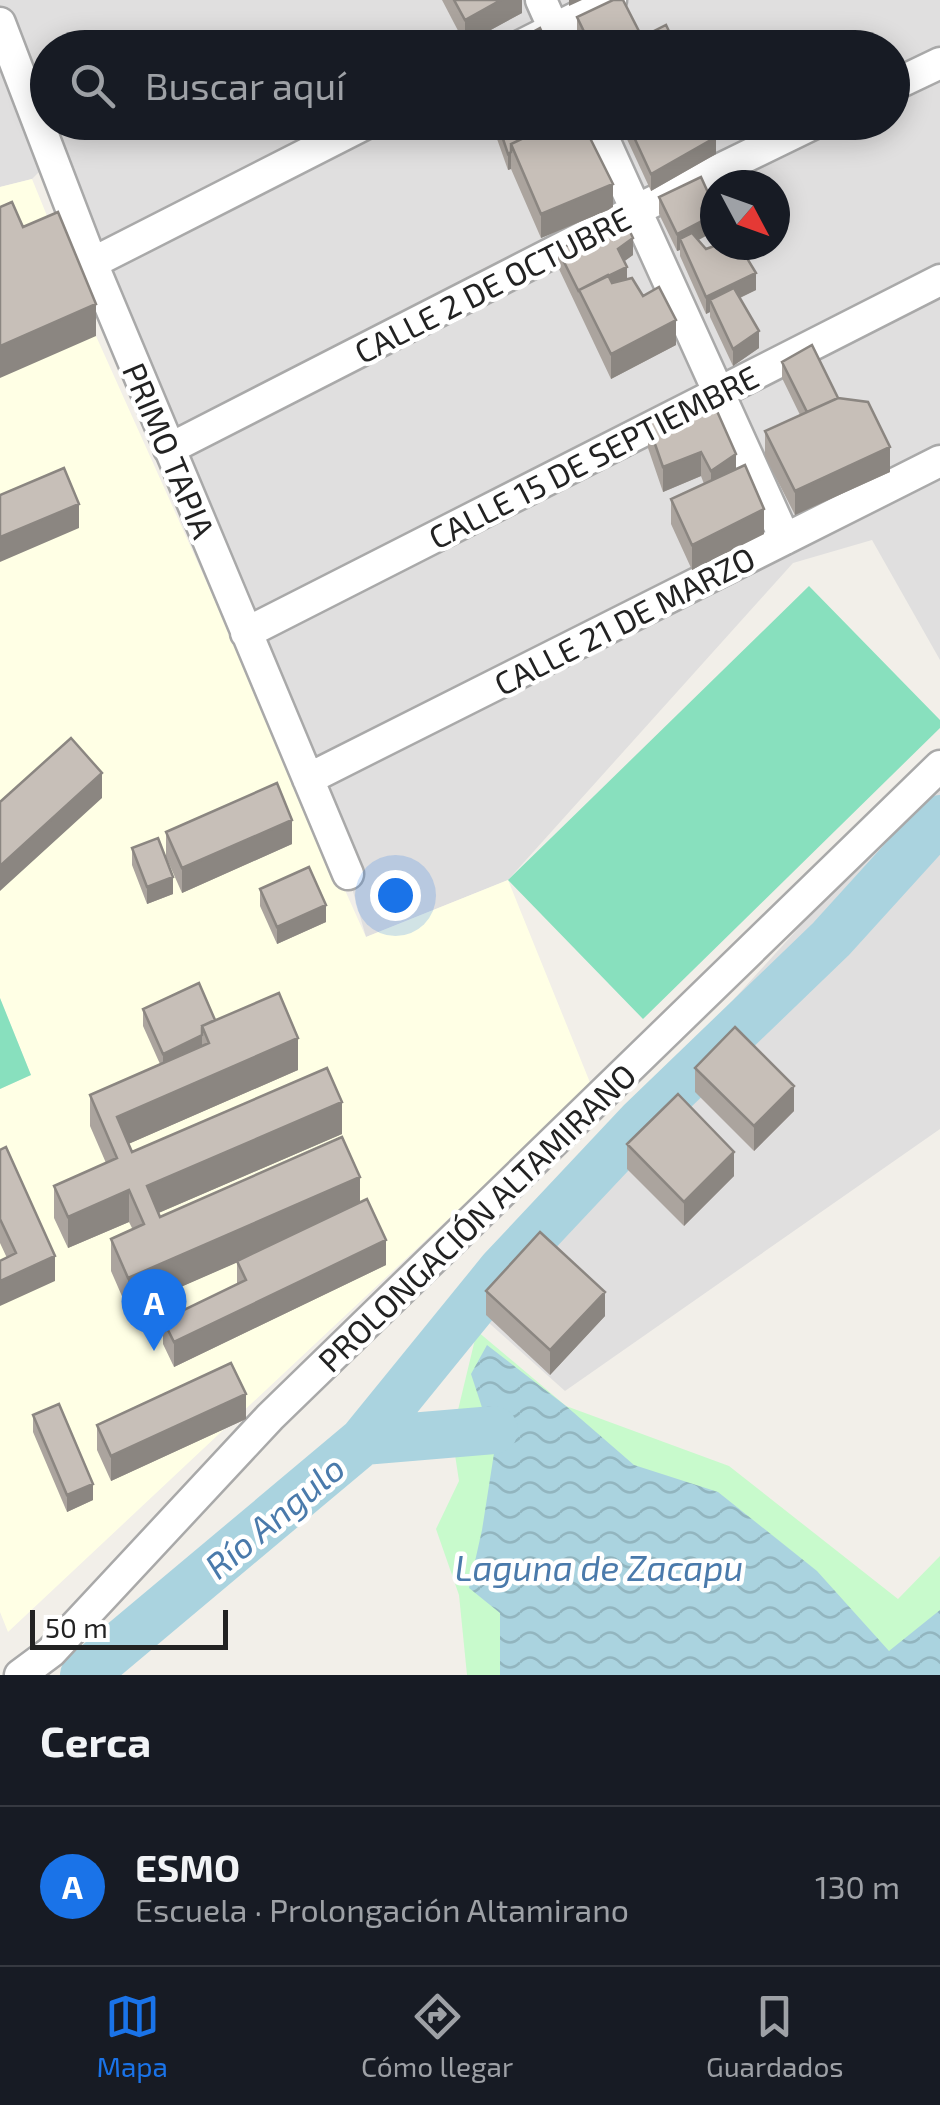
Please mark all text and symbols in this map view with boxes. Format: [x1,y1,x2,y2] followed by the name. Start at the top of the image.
[30,30,910,140] search box
[65,58,120,113] icon: search
[145,62,346,108] text: Buscar aquí
[700,170,790,260] north arrow
[348,198,636,370] street label: CALLE 2 DE OCTUBRE
[422,356,764,556] street label: CALLE 15 DE SEPTIEMBRE
[116,357,224,543] street label: PRIMO TAPIA
[487,538,761,702] street label: CALLE 21 DE MARZO
[370,870,421,921] your location
[309,1055,643,1379] street label: PROLONGACIÓN ALTAMIRANO
[122,1268,186,1351] pin: A
[196,1446,352,1586] water label: Río Angulo
[455,1546,743,1588] water label: Laguna de Zacapu
[30,1605,228,1650] scale bar
[45,1610,108,1644] text: 50 m
[40,1715,151,1765] text: Cerca
[135,1844,240,1890] text: ESMO
[62,1867,83,1905] text: A
[815,1867,900,1905] text: 130 m
[135,1890,629,1928] text: Escuela · Prolongación Altamirano
[96,1989,168,2083] tab: Mapa
[361,1989,513,2083] tab: Cómo llegar
[706,1989,844,2083] tab: Guardados

